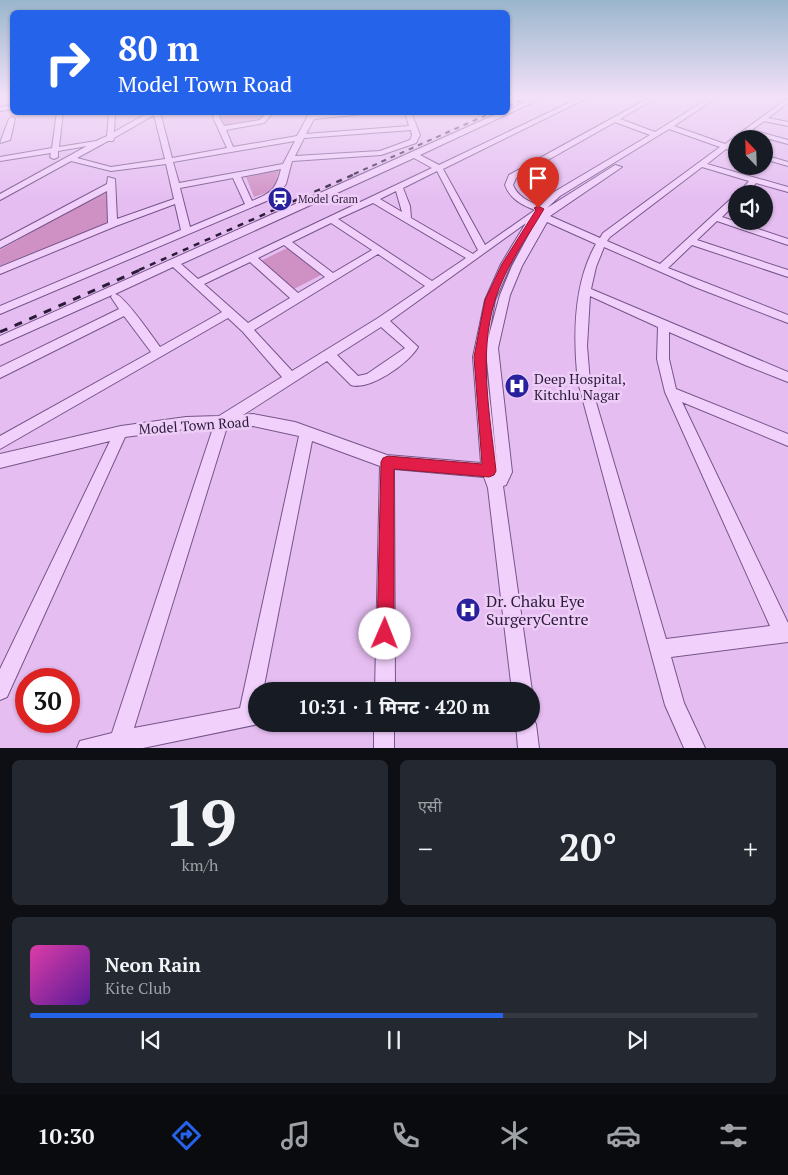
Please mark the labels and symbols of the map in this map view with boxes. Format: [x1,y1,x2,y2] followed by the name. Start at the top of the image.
[728,130,772,175] north arrow
[517,157,559,208] pin
[267,186,293,212] station icon: Model Gram
[298,192,359,206] place label: Model Gram
[534,369,626,404] place label: Deep Hospital, Kitchlu Nagar
[504,373,530,399] hospital icon: Deep Hospital, Kitchlu Nagar
[138,412,250,438] street label: Model Town Road
[486,590,588,630] place label: Dr. Chaku Eye SurgeryCentre
[455,597,481,623] hospital icon: Dr. Chaku Eye SurgeryCentre
[358,607,410,659] position arrow
[15,668,80,733] speed limit sign: 30

